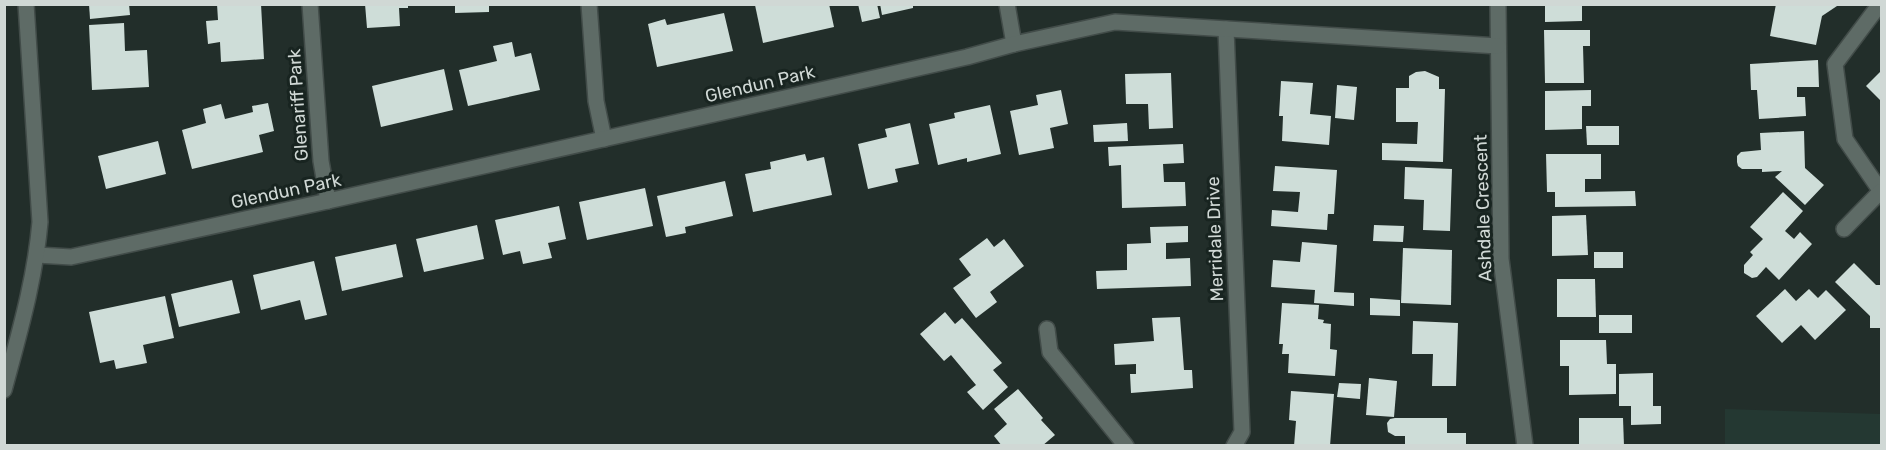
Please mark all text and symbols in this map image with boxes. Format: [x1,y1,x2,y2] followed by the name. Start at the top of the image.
[283,47,313,162] street label: Glenariff Park
[703,61,818,107] street label: Glendun Park
[1469,134,1497,282] street label: Ashdale Crescent
[229,168,344,213] street label: Glendun Park
[1202,176,1228,302] street label: Merridale Drive

